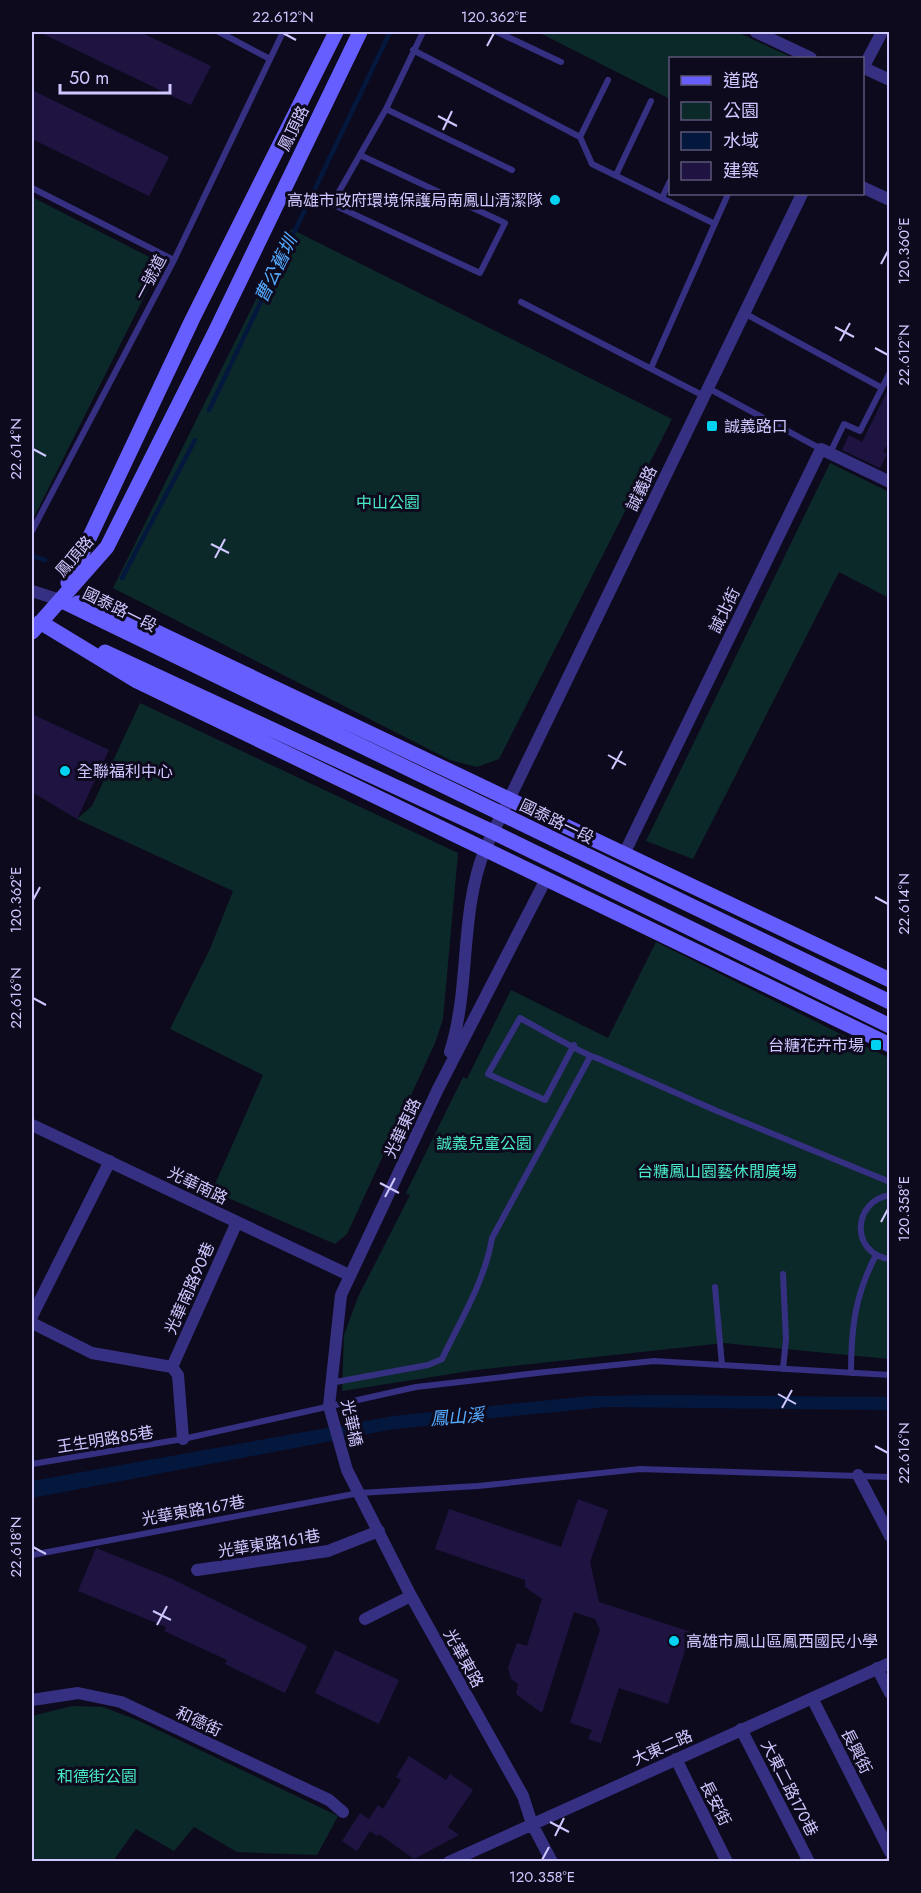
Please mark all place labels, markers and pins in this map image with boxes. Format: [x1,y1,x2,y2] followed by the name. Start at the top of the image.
[287,189,543,212] place label: 高雄市政府環境保護局南鳳山清潔隊
[548,193,562,207] marker: 高雄市政府環境保護局南鳳山清潔隊
[724,415,788,438] place label: 誠義路口
[705,419,719,433] marker: 誠義路口
[77,760,173,783] place label: 全聯福利中心
[58,764,72,778] marker: 全聯福利中心
[768,1034,864,1057] place label: 台糖花卉市場
[869,1038,883,1052] marker: 台糖花卉市場
[686,1630,878,1653] place label: 高雄市鳳山區鳳西國民小學
[667,1634,681,1648] marker: 高雄市鳳山區鳳西國民小學

